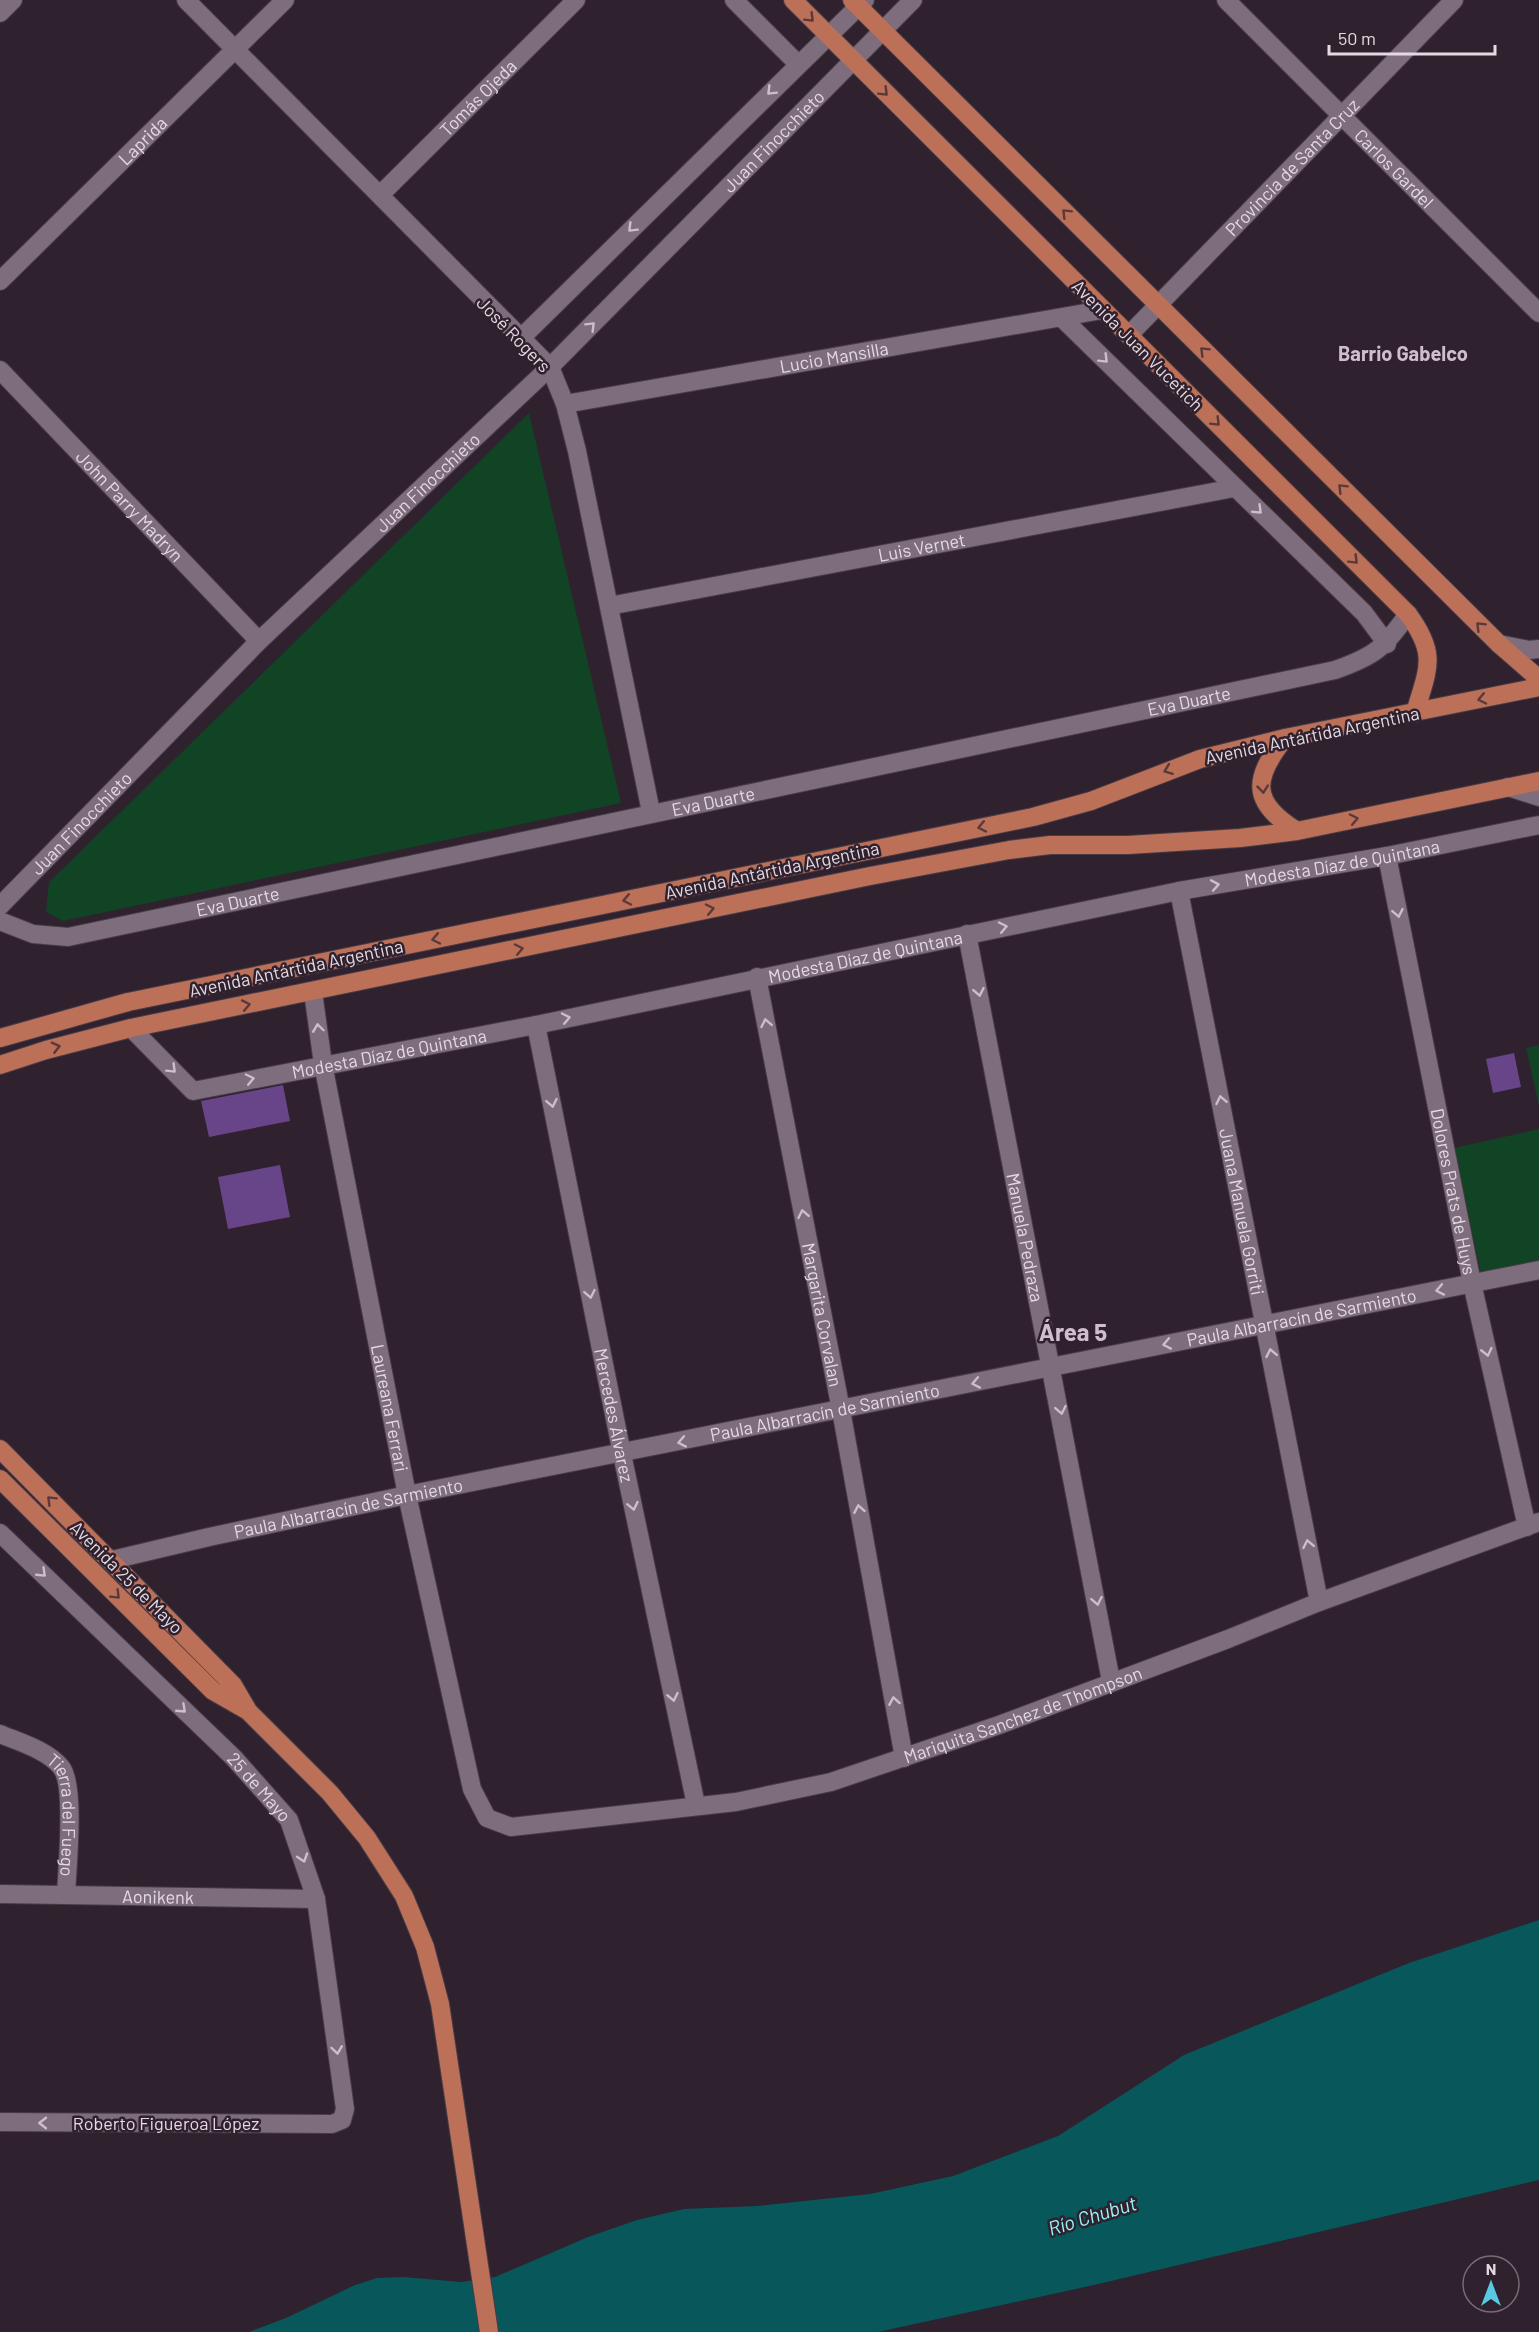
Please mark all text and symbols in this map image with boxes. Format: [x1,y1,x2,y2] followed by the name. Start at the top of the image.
[803,10,814,21] one-way arrow
[1329,18,1496,56] scale bar
[1338,27,1376,49] text: 50 m
[435,55,521,141] street label: Tomás Ojeda
[768,83,779,94] one-way arrow
[877,84,888,95] one-way arrow
[718,85,829,197] street label: Juan Finocchieto
[1220,94,1364,240] street label: Provincia de Santa Cruz
[113,112,171,169] street label: Laprida
[1350,124,1438,212] street label: Carlos Gardel
[1062,210,1073,221] one-way arrow
[629,220,640,231] one-way arrow
[1068,275,1208,415] street label: Avenida Juan Vucetich
[472,291,556,377] street label: José Rogers
[584,322,595,333] one-way arrow
[778,337,890,377] street label: Lucio Mansilla
[1338,341,1468,365] district label: Barrio Gabelco
[1200,347,1210,358] one-way arrow
[1096,351,1107,362] one-way arrow
[1209,415,1219,426] one-way arrow
[371,428,484,537] street label: Juan Finocchieto
[72,446,188,566] street label: John Parry Madryn
[1338,485,1349,495] one-way arrow
[1251,503,1261,514] one-way arrow
[876,528,967,566] street label: Luis Vernet
[1347,553,1357,564] one-way arrow
[1477,622,1488,633] one-way arrow
[1145,681,1232,720] street label: Eva Duarte
[1477,692,1487,705] one-way arrow
[1203,702,1421,768] street label: Avenida Antártida Argentina
[1164,763,1174,776] one-way arrow
[26,767,136,879] street label: Juan Finocchieto
[670,782,757,821] street label: Eva Duarte
[1256,784,1269,793] one-way arrow
[1349,813,1359,826] one-way arrow
[978,820,988,833] one-way arrow
[1243,835,1442,891] street label: Modesta Díaz de Quintana
[663,837,881,903] street label: Avenida Antártida Argentina
[1210,879,1220,892] one-way arrow
[194,882,281,921] street label: Eva Duarte
[622,893,632,906] one-way arrow
[705,903,715,916] one-way arrow
[1391,908,1404,918] one-way arrow
[998,921,1008,934] one-way arrow
[766,925,964,987] street label: Modesta Díaz de Quintana
[431,932,441,945] one-way arrow
[187,935,405,1001] street label: Avenida Antártida Argentina
[514,943,524,956] one-way arrow
[972,986,985,996] one-way arrow
[241,999,251,1012] one-way arrow
[560,1013,570,1026] one-way arrow
[760,1018,773,1028] one-way arrow
[313,1023,325,1032] one-way arrow
[290,1024,488,1083] street label: Modesta Díaz de Quintana
[51,1042,61,1055] one-way arrow
[164,1062,175,1073] one-way arrow
[245,1073,255,1086] one-way arrow
[1215,1095,1228,1105] one-way arrow
[545,1098,558,1108] one-way arrow
[1426,1106,1481,1277] street label: Dolores Prats de Huys
[1215,1127,1269,1297] street label: Juana Manuela Gorriti
[1002,1171,1049,1304] street label: Manuela Pedraza
[797,1210,810,1220] one-way arrow
[798,1241,847,1389] street label: Margarita Corvalan
[1436,1283,1446,1296] one-way arrow
[1185,1284,1418,1351] street label: Paula Albarracín de Sarmiento
[583,1289,596,1299] one-way arrow
[1039,1317,1107,1346] district label: Área 5
[1162,1337,1172,1350] one-way arrow
[367,1342,413,1473] street label: Laureana Ferrari
[590,1346,639,1484] street label: Mercedes Álvarez
[1480,1346,1493,1356] one-way arrow
[1265,1348,1278,1358] one-way arrow
[971,1376,981,1389] one-way arrow
[708,1378,941,1446] street label: Paula Albarracín de Sarmiento
[1054,1404,1067,1414] one-way arrow
[677,1435,687,1448] one-way arrow
[232,1473,465,1542] street label: Paula Albarracín de Sarmiento
[48,1496,59,1507] one-way arrow
[626,1500,639,1510] one-way arrow
[853,1504,866,1514] one-way arrow
[66,1516,188,1638] street label: Avenida 25 de Mayo
[1302,1540,1315,1550] one-way arrow
[35,1566,46,1577] one-way arrow
[108,1587,119,1598] one-way arrow
[1090,1596,1103,1606] one-way arrow
[901,1661,1145,1768] street label: Mariquita Sanchez de Thompson
[666,1691,679,1701] one-way arrow
[888,1696,901,1706] one-way arrow
[176,1702,186,1713] one-way arrow
[223,1747,296,1826] street label: 25 de Mayo
[43,1748,81,1877] street label: Tierra del Fuego
[296,1852,308,1863] one-way arrow
[122,1885,194,1908] street label: Aonikenk
[330,2045,342,2054] one-way arrow
[73,2112,259,2134] street label: Roberto Figueroa López
[38,2116,47,2129] one-way arrow
[1045,2190,1139,2240] water label: Río Chubut
[1461,2254,1521,2314] north arrow
[1486,2259,1496,2278] text: N

